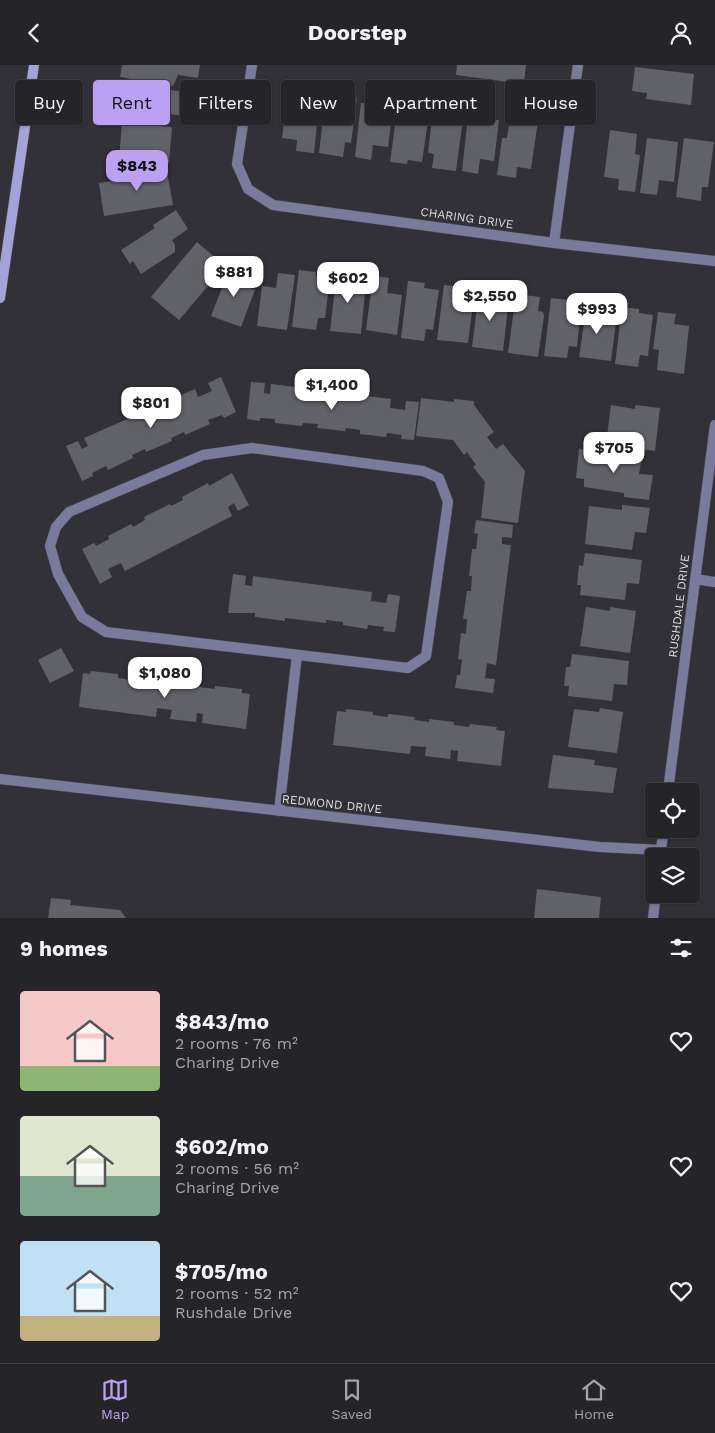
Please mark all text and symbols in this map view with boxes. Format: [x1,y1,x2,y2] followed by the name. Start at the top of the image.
[20,19,48,47] icon: back
[667,19,695,47] icon: person
[308,20,407,45] text: Doorstep
[15,80,83,125] chip: Buy
[93,80,170,125] chip: Rent
[180,80,271,125] chip: Filters
[281,80,355,125] chip: New
[365,80,495,125] chip: Apartment
[505,80,596,125] chip: House
[107,149,167,192] pin: $843
[117,156,157,175] text: $843
[420,205,515,231] street label: CHARING DRIVE
[204,255,264,298] pin: $881
[318,261,378,304] pin: $602
[215,262,253,281] text: $881
[328,268,368,287] text: $602
[449,279,531,322] pin: $2,550
[463,286,517,305] text: $2,550
[567,293,627,335] pin: $993
[577,299,617,318] text: $993
[291,369,373,411] pin: $1,400
[306,375,358,394] text: $1,400
[121,387,181,429] pin: $801
[132,393,170,412] text: $801
[584,431,644,474] pin: $705
[594,438,634,457] text: $705
[666,553,692,658] street label: RUSHDALE DRIVE
[124,657,206,699] pin: $1,080
[139,663,191,682] text: $1,080
[645,783,700,903] map controls
[645,783,700,838] button: locate
[281,792,383,816] street label: REDMOND DRIVE
[645,848,700,903] button: layers
[667,934,695,962] icon: filters
[20,936,108,961] text: 9 homes
[175,1009,269,1034] text: $843/mo
[60,1011,120,1071] icon: home
[667,1027,695,1055] icon: heart
[175,1034,298,1053] text: 2 rooms · 76 m²
[175,1053,279,1072] text: Charing Drive
[175,1134,269,1159] text: $602/mo
[60,1136,120,1196] icon: home
[667,1152,695,1180] icon: heart
[175,1159,299,1178] text: 2 rooms · 56 m²
[175,1178,279,1197] text: Charing Drive
[175,1259,268,1284] text: $705/mo
[60,1261,120,1321] icon: home
[667,1277,695,1305] icon: heart
[175,1284,299,1303] text: 2 rooms · 52 m²
[175,1303,292,1322] text: Rushdale Drive
[101,1376,130,1422] tab: Map
[331,1376,372,1422] tab: Saved
[574,1376,614,1422] tab: Home

